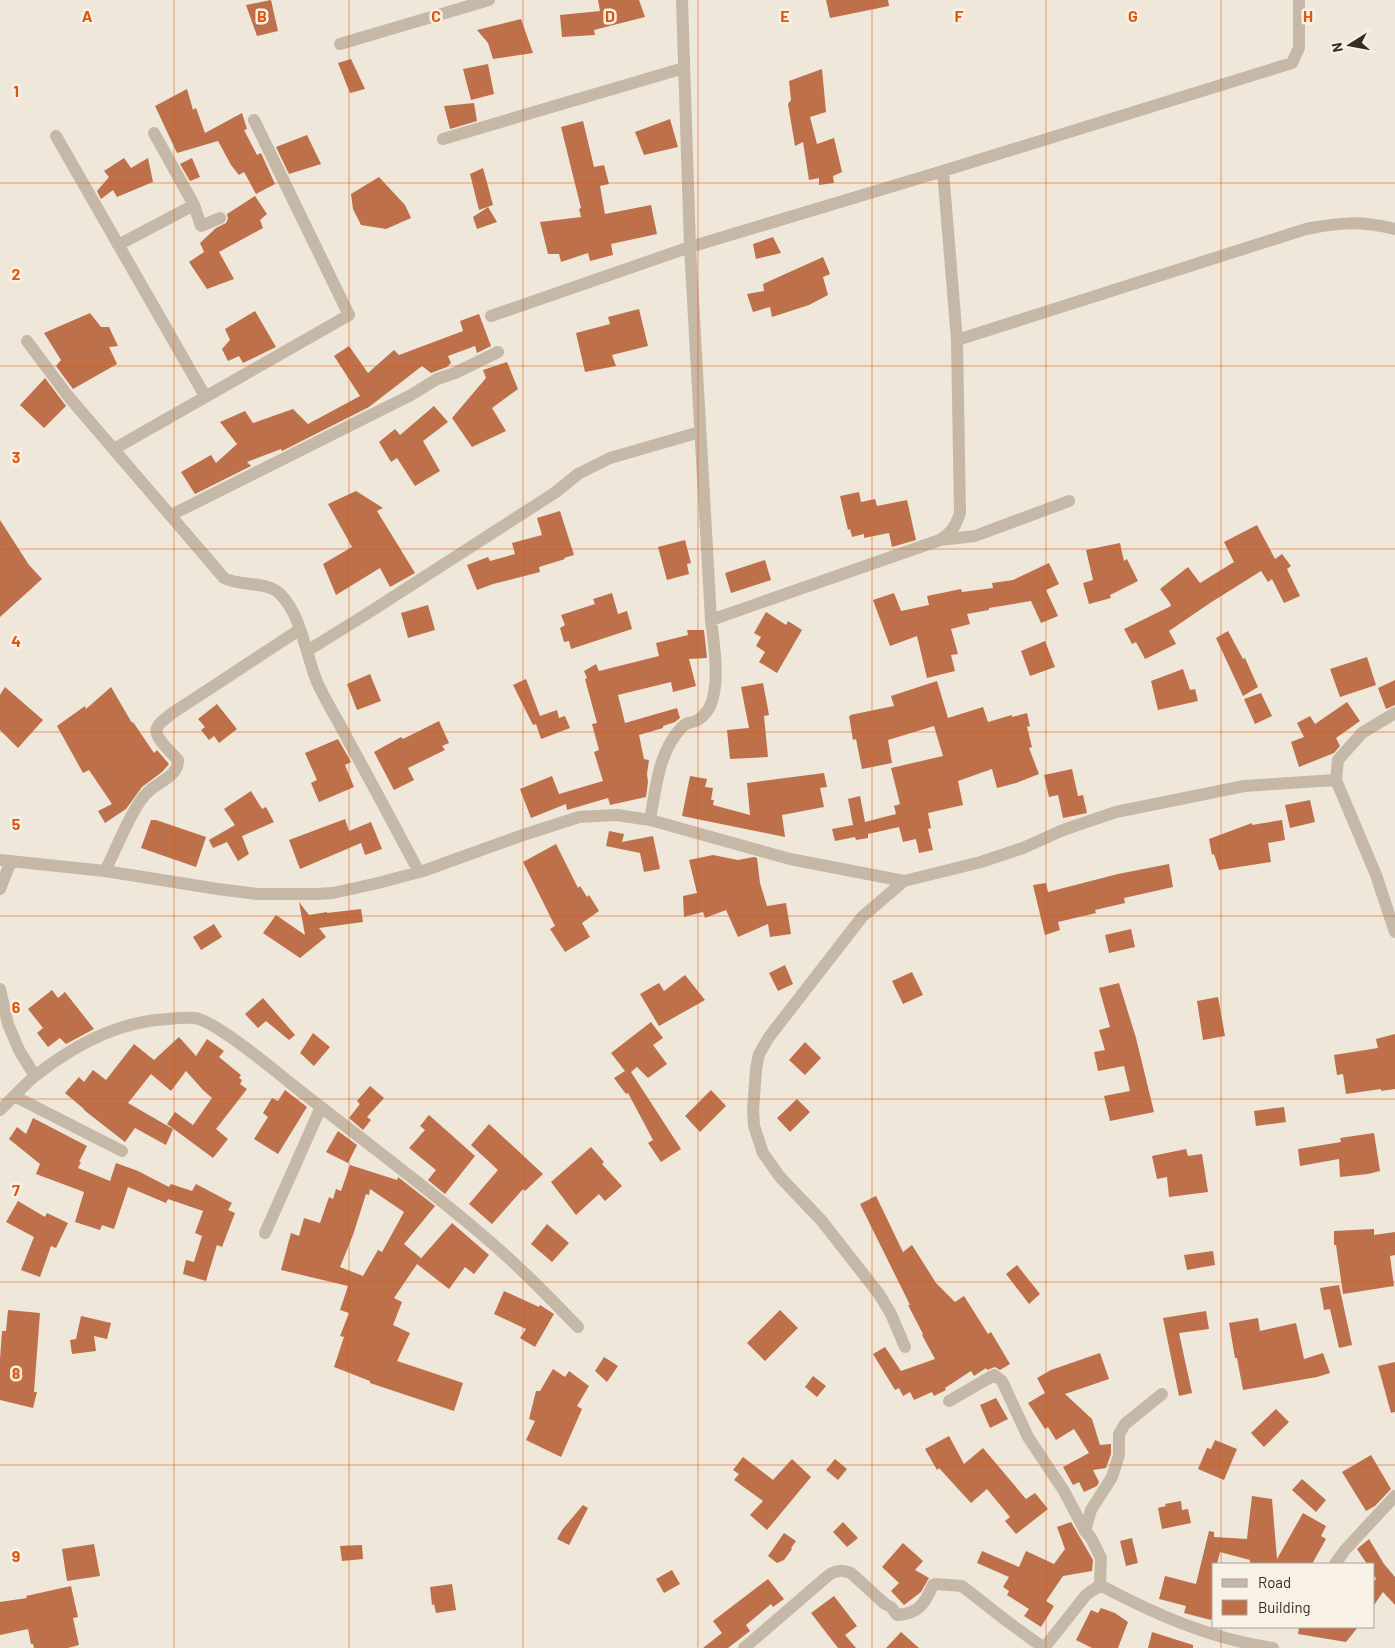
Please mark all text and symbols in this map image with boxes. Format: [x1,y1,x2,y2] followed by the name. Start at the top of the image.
[82,6,93,25] text: A
[257,6,267,25] text: B
[431,6,441,25] text: C
[605,6,615,25] text: D
[780,6,790,25] text: E
[955,6,964,25] text: F
[1128,6,1138,25] text: G
[1303,6,1313,25] text: H
[1325,20,1375,70] north arrow
[1328,41,1346,54] text: N
[13,81,19,100] text: 1
[12,264,21,283] text: 2
[12,447,20,466] text: 3
[11,631,21,650] text: 4
[12,814,21,833] text: 5
[12,997,21,1016] text: 6
[12,1180,20,1199] text: 7
[12,1363,21,1382] text: 8
[12,1546,20,1565] text: 9
[1212,1563,1375,1628] legend
[1258,1573,1291,1591] text: Road
[1258,1598,1311,1616] text: Building

